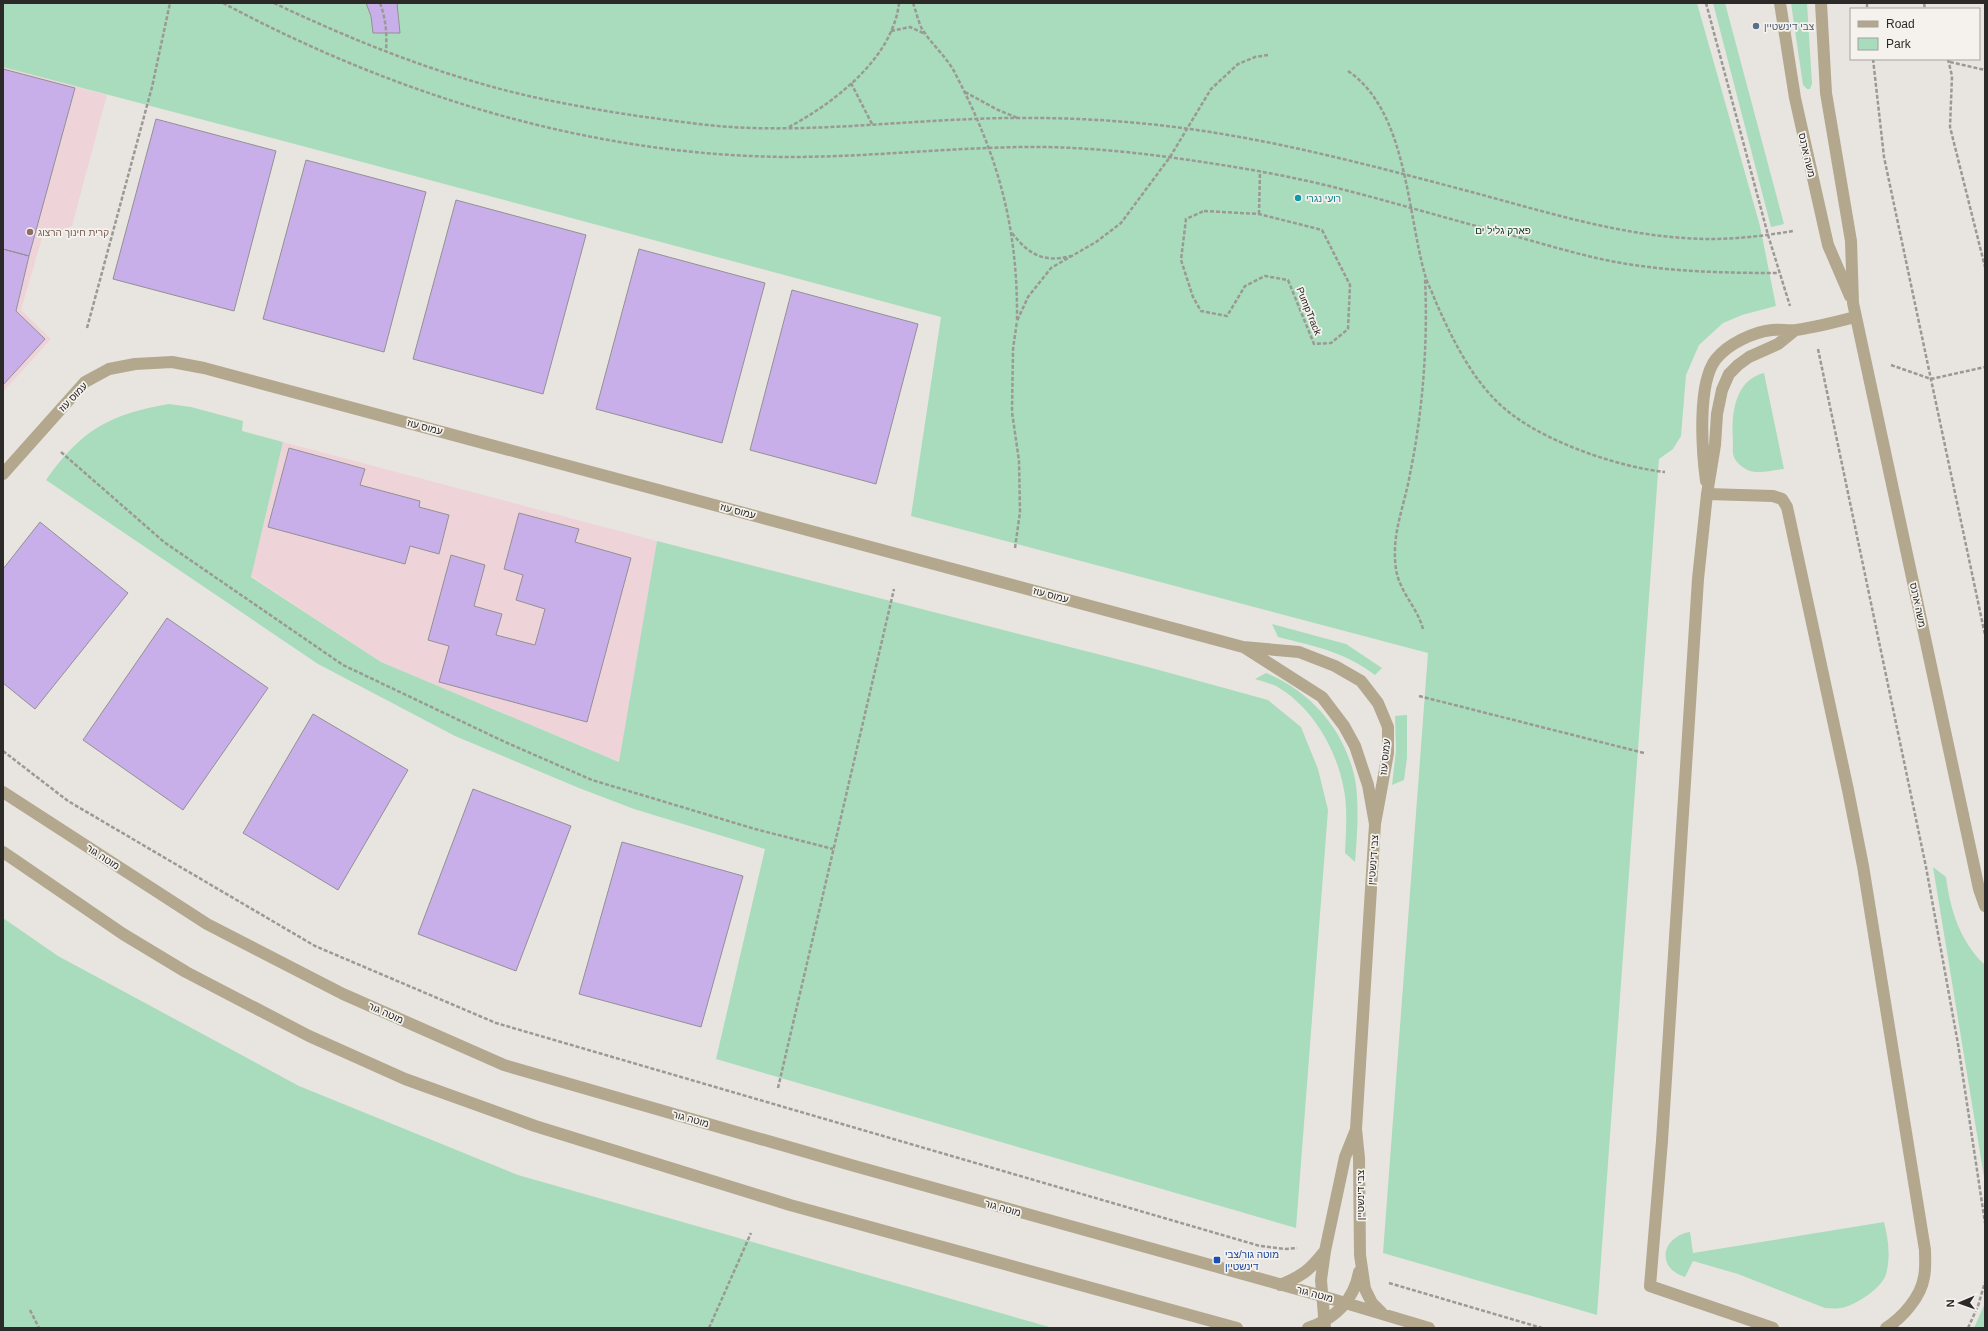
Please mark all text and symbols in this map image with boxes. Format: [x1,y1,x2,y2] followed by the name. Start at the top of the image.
[1850,8,1980,60] legend
[1886,17,1915,31] text: Road
[1751,21,1761,31] marker: צבי דינשטיין
[1764,21,1815,32] place label: צבי דינשטיין
[1886,37,1912,51] text: Park
[1797,132,1817,178] street label: משה ארנס
[1293,193,1303,203] marker: רועי נגרי
[1306,193,1341,204] place label: רועי נגרי
[1475,225,1531,236] park label: פארק גליל ים
[25,227,35,237] marker: קרית חינוך הרצוג
[38,227,109,238] place label: קרית חינוך הרצוג
[1294,285,1324,338] street label: PumpTrack
[56,380,90,414] street label: עמוס עוז
[406,417,444,437] street label: עמוס עוז
[719,501,757,521] street label: עמוס עוז
[1908,582,1928,628] street label: משה ארנס
[1032,585,1070,605] street label: עמוס עוז
[1378,738,1392,776] street label: עמוס עוז
[1366,834,1380,885] street label: צבי דינשטיין
[84,842,122,872] street label: מוטה גור
[367,1000,405,1026] street label: מוטה גור
[672,1109,711,1129] street label: מוטה גור
[1355,1169,1366,1220] street label: צבי דינשטיין
[984,1198,1023,1218] street label: מוטה גור
[1225,1249,1279,1272] place label: מוטה גור/צבי דינשטיין
[1212,1255,1222,1265] marker: מוטה גור/צבי דינשטיין
[1940,1283,1980,1323] north arrow
[1296,1284,1335,1304] street label: מוטה גור
[1944,1299,1956,1308] text: N

